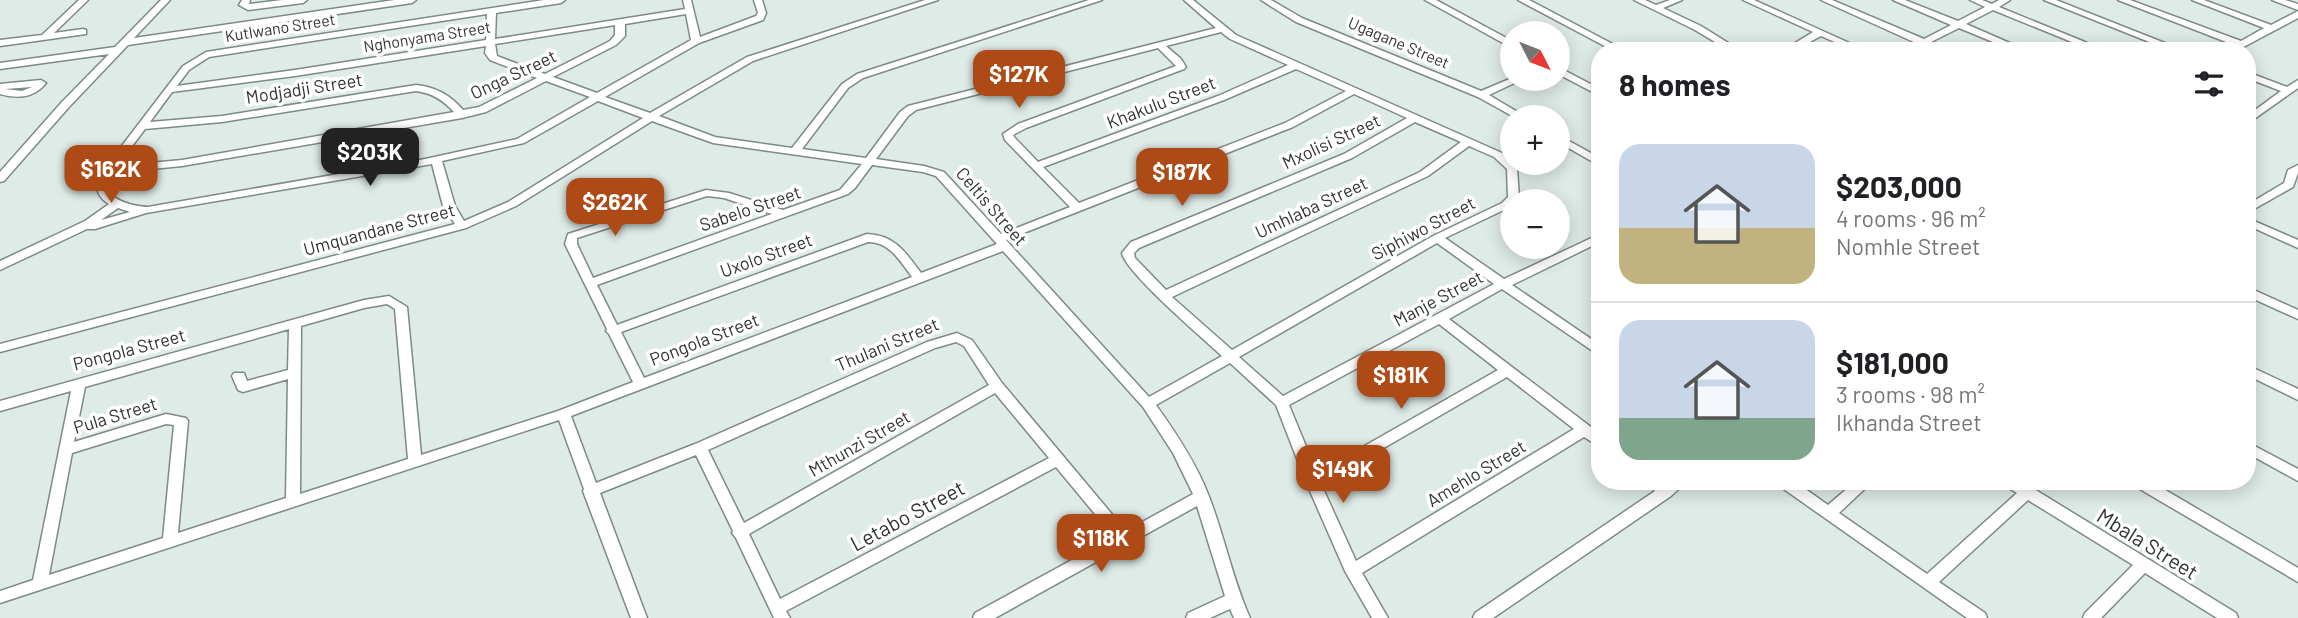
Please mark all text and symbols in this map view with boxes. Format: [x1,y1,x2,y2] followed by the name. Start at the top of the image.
[223,9,337,45] street label: Kutlwano Street
[1346,12,1452,72] street label: Ugagane Street
[362,17,492,55] street label: Nghonyama Street
[1500,21,1570,91] north arrow
[1500,21,1570,259] map controls
[466,44,560,104] street label: Onga Street
[970,50,1068,110] pin: $127K
[989,59,1049,87] text: $127K
[2190,65,2228,103] icon: filters
[1619,66,1730,102] text: 8 homes
[244,68,364,108] street label: Modjadji Street
[1103,71,1219,133] street label: Khakulu Street
[1500,105,1570,175] button: +
[1278,109,1384,173] street label: Mxolisi Street
[321,128,419,188] pin: $203K
[337,137,403,165] text: $203K
[62,146,160,205] pin: $162K
[1133,148,1231,208] pin: $187K
[81,154,141,182] text: $162K
[1152,157,1212,185] text: $187K
[952,162,1032,250] street label: Celtis Street
[1836,168,1962,204] text: $203,000
[1251,171,1371,243] street label: Umhlaba Street
[1675,172,1759,256] icon: home
[566,178,664,238] pin: $262K
[696,180,804,236] street label: Sabelo Street
[582,187,648,215] text: $262K
[1500,189,1570,259] button: −
[1367,191,1479,265] street label: Siphiwo Street
[301,198,457,260] street label: Umquandane Street
[1836,204,1986,232] text: 4 rooms · 96 m²
[717,228,815,282] street label: Uxolo Street
[1836,232,1980,260] text: Nomhle Street
[1389,265,1487,331] street label: Manje Street
[646,308,762,370] street label: Pongola Street
[832,312,942,376] street label: Thulani Street
[70,323,188,375] street label: Pongola Street
[1836,344,1949,380] text: $181,000
[1675,348,1759,432] icon: home
[1352,352,1450,411] pin: $181K
[1373,360,1429,388] text: $181K
[1836,380,1985,408] text: 3 rooms · 98 m²
[70,392,160,438] street label: Pula Street
[804,405,914,481] street label: Mthunzi Street
[1836,408,1982,436] text: Ikhanda Street
[1422,435,1530,511] street label: Amehlo Street
[1294,446,1392,505] pin: $149K
[1312,454,1374,482] text: $149K
[846,474,968,556] street label: Letabo Street
[2093,502,2203,584] street label: Mbala Street
[1052,514,1150,574] pin: $118K
[1073,523,1129,551] text: $118K

